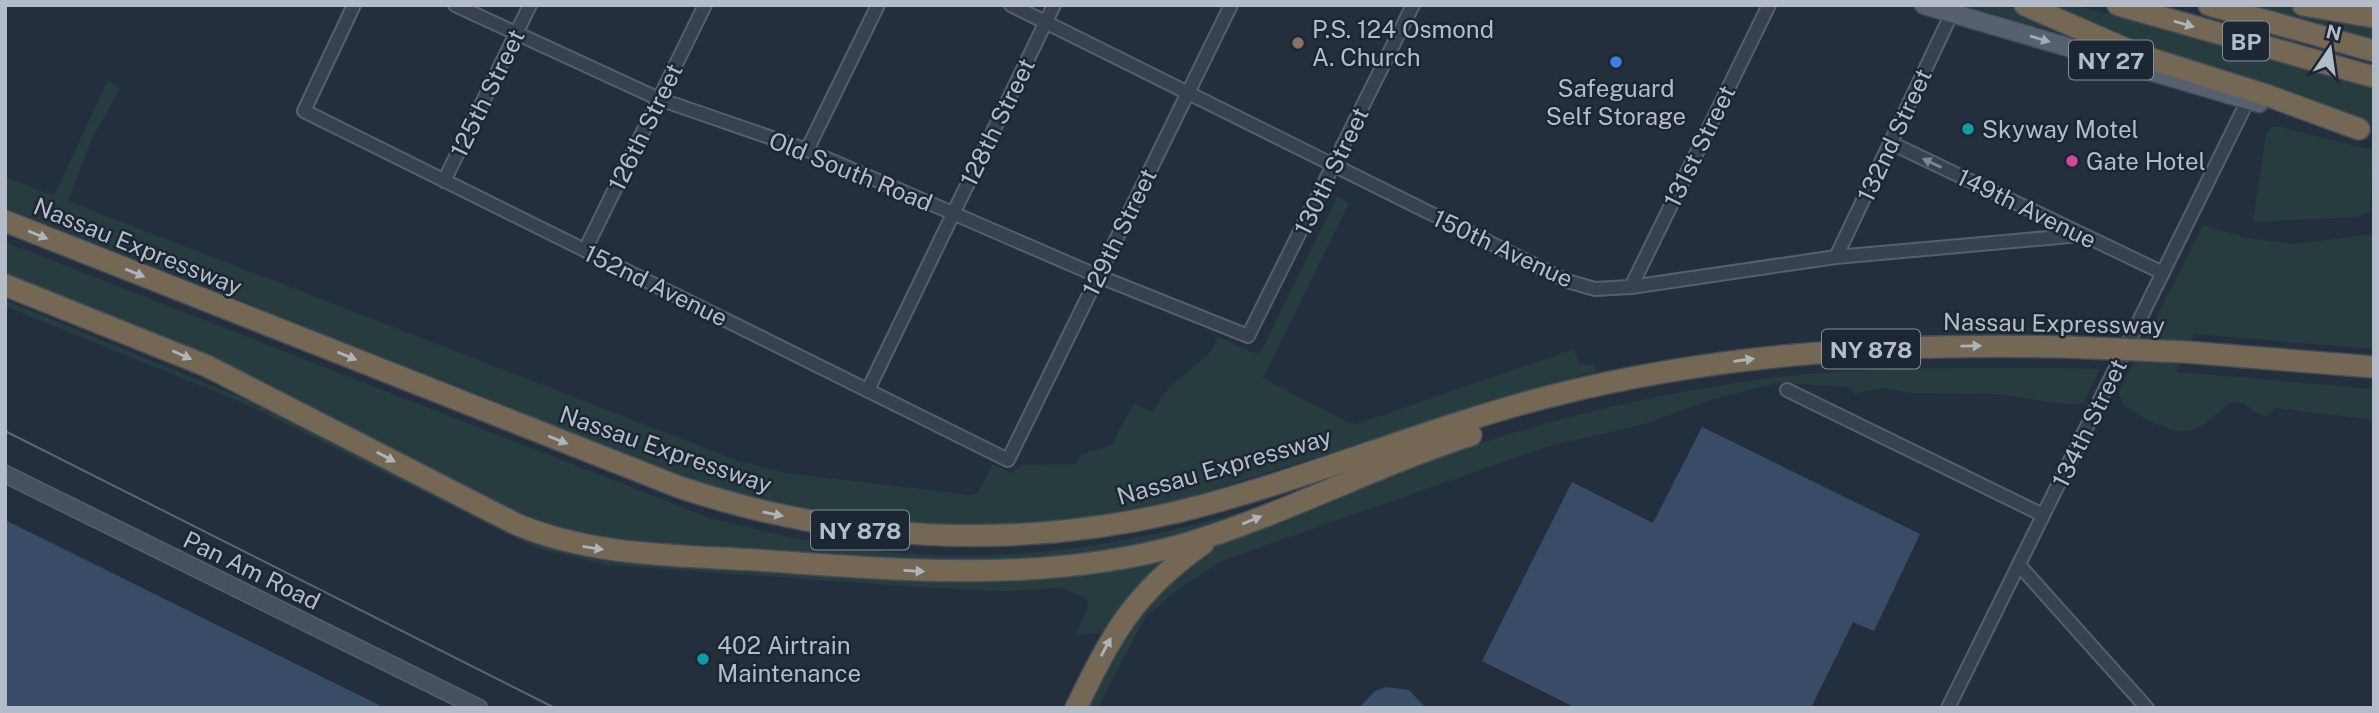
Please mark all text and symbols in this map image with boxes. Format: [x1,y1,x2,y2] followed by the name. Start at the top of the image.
[2295,14,2365,84] north arrow
[1312,15,1494,71] place label: P.S. 124 Osmond A. Church
[2173,19,2194,29] one-way arrow
[2324,20,2344,45] text: N
[2223,22,2269,60] road number: BP
[444,25,530,161] street label: 125th Street
[1290,35,1306,51] marker: P.S. 124 Osmond A. Church
[2030,35,2051,45] one-way arrow
[2069,40,2153,80] road number: NY 27
[954,54,1040,190] street label: 128th Street
[1608,54,1624,70] marker: Safeguard Self Storage
[602,59,688,195] street label: 126th Street
[1851,64,1937,206] street label: 132nd Street
[1546,74,1686,130] place label: Safeguard Self Storage
[1658,81,1740,211] street label: 131st Street
[1288,103,1374,239] street label: 130th Street
[1982,115,2139,143] place label: Skyway Motel
[1960,121,1976,137] marker: Skyway Motel
[765,125,937,217] street label: Old South Road
[2086,147,2206,175] place label: Gate Hotel
[2064,153,2080,169] marker: Gate Hotel
[1922,157,1942,168] one-way arrow
[1953,162,2101,254] street label: 149th Avenue
[1076,164,1162,300] street label: 129th Street
[30,191,246,301] street label: Nassau Expressway
[1429,203,1577,293] street label: 150th Avenue
[28,229,49,240] one-way arrow
[580,238,732,332] street label: 152nd Avenue
[125,267,146,278] one-way arrow
[1943,307,2165,339] street label: Nassau Expressway
[1822,330,1920,368] road number: NY 878
[1960,341,1982,352] one-way arrow
[172,350,193,361] one-way arrow
[336,351,357,362] one-way arrow
[1733,354,1755,365] one-way arrow
[2046,354,2132,492] street label: 134th Street
[556,400,776,498] street label: Nassau Expressway
[1113,422,1335,510] street label: Nassau Expressway
[548,434,569,445] one-way arrow
[376,451,396,462] one-way arrow
[762,509,784,520] one-way arrow
[811,510,909,550] road number: NY 878
[1241,514,1262,525] one-way arrow
[179,525,325,615] street label: Pan Am Road
[582,542,604,553] one-way arrow
[903,565,925,576] one-way arrow
[717,631,861,687] place label: 402 Airtrain Maintenance
[1101,637,1112,657] one-way arrow
[695,651,711,667] marker: 402 Airtrain Maintenance

